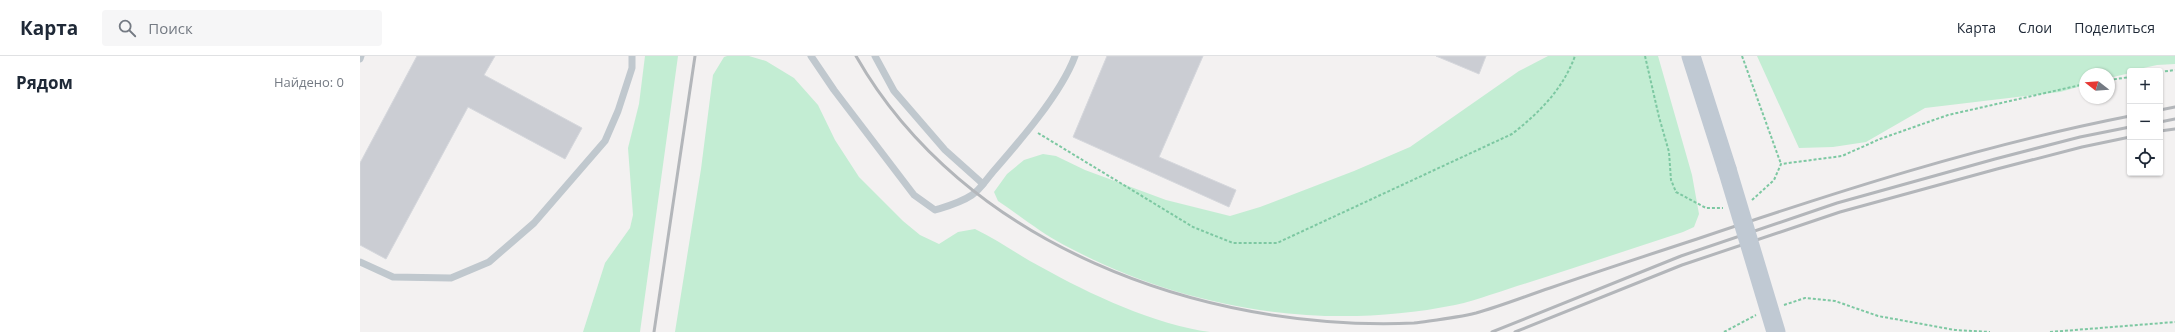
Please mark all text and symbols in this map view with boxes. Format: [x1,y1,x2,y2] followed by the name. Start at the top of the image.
[102,10,382,46] search box
[20,15,78,41] text: Карта
[116,17,138,39] icon: search
[148,18,193,38] text: Поиск
[1957,18,1996,37] text: Карта
[2018,18,2052,37] text: Слои
[2074,18,2155,37] text: Поделиться
[2079,68,2115,104] north arrow
[2127,68,2163,176] map controls
[2127,68,2163,104] button: +
[16,71,73,94] text: Рядом
[274,73,344,91] text: Найдено: 0
[2127,104,2163,140] button: −
[2127,140,2163,176] button: locate

